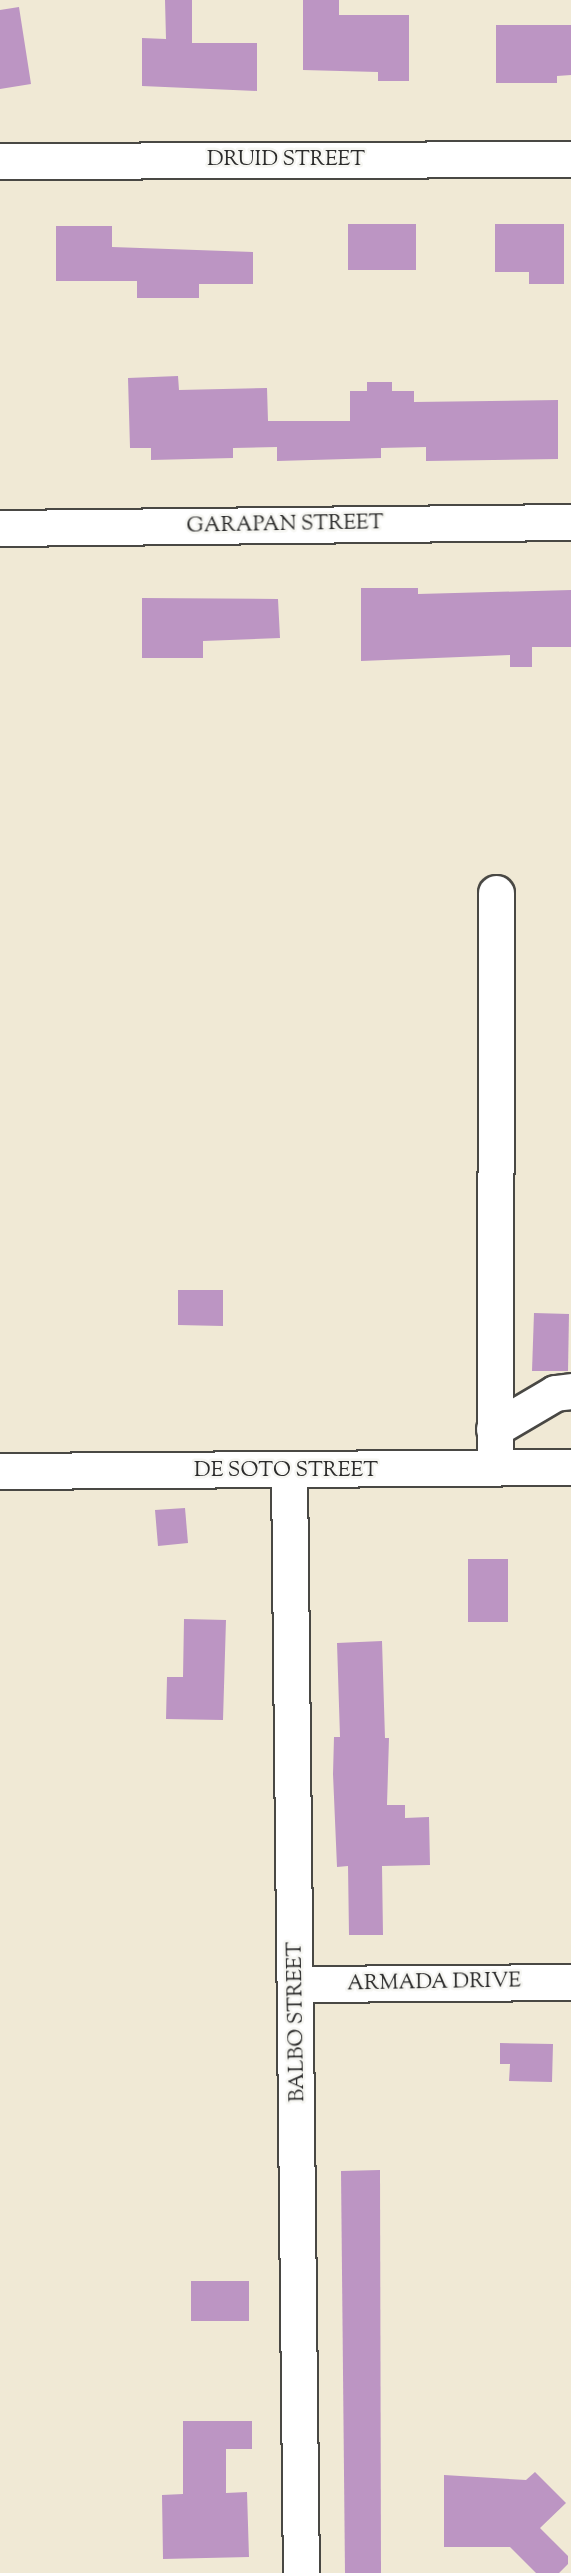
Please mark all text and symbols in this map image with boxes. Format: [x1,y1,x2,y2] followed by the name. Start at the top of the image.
[207,147,365,173] street label: DRUID STREET
[186,511,384,539] street label: GARAPAN STREET
[194,1458,378,1484] street label: DE SOTO STREET
[283,1942,311,2102] street label: BALBO STREET
[347,1969,521,1997] street label: ARMADA DRIVE

